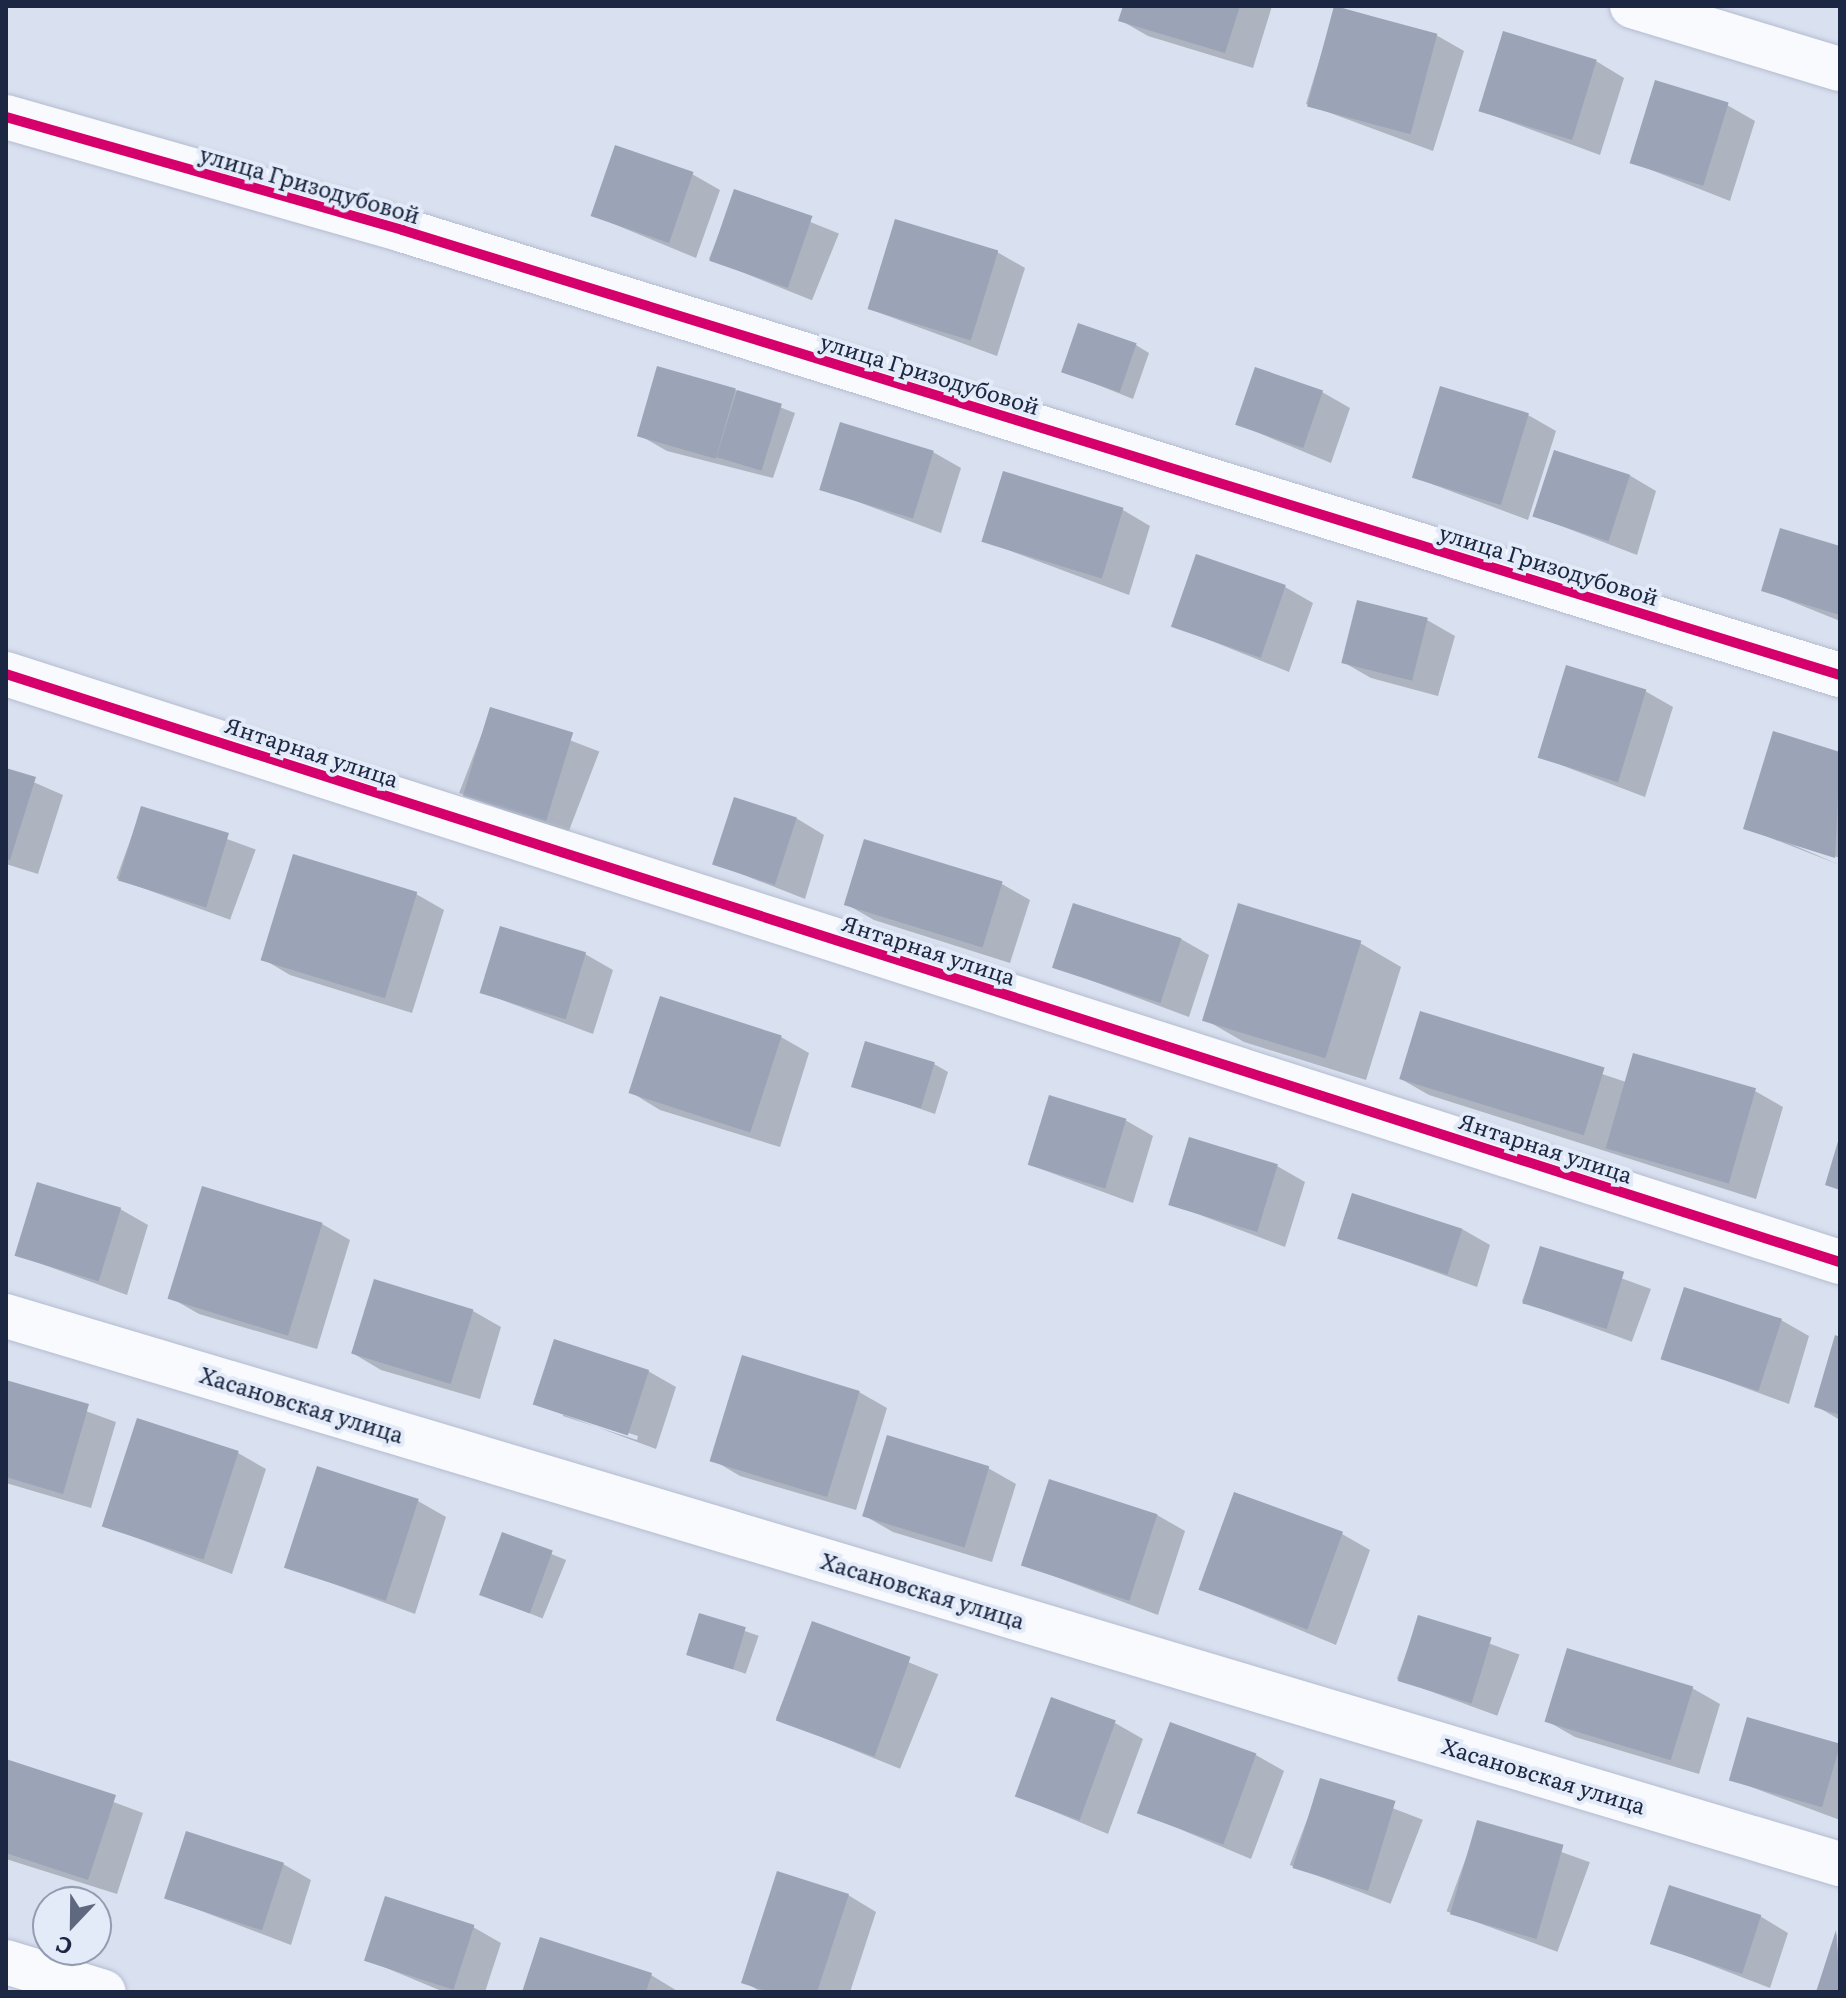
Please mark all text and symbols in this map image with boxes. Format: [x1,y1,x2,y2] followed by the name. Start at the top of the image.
[197,140,423,228] street label: улица Гризодубовой
[817,327,1043,419] street label: улица Гризодубовой
[1436,518,1662,610] street label: улица Гризодубовой
[222,711,402,791] street label: Янтарная улица
[839,909,1019,989] street label: Янтарная улица
[1456,1107,1636,1187] street label: Янтарная улица
[197,1360,407,1448] street label: Хасановская улица
[818,1546,1028,1634] street label: Хасановская улица
[1439,1731,1649,1819] street label: Хасановская улица
[32,1886,112,1966] north arrow
[50,1929,77,1965] text: С

